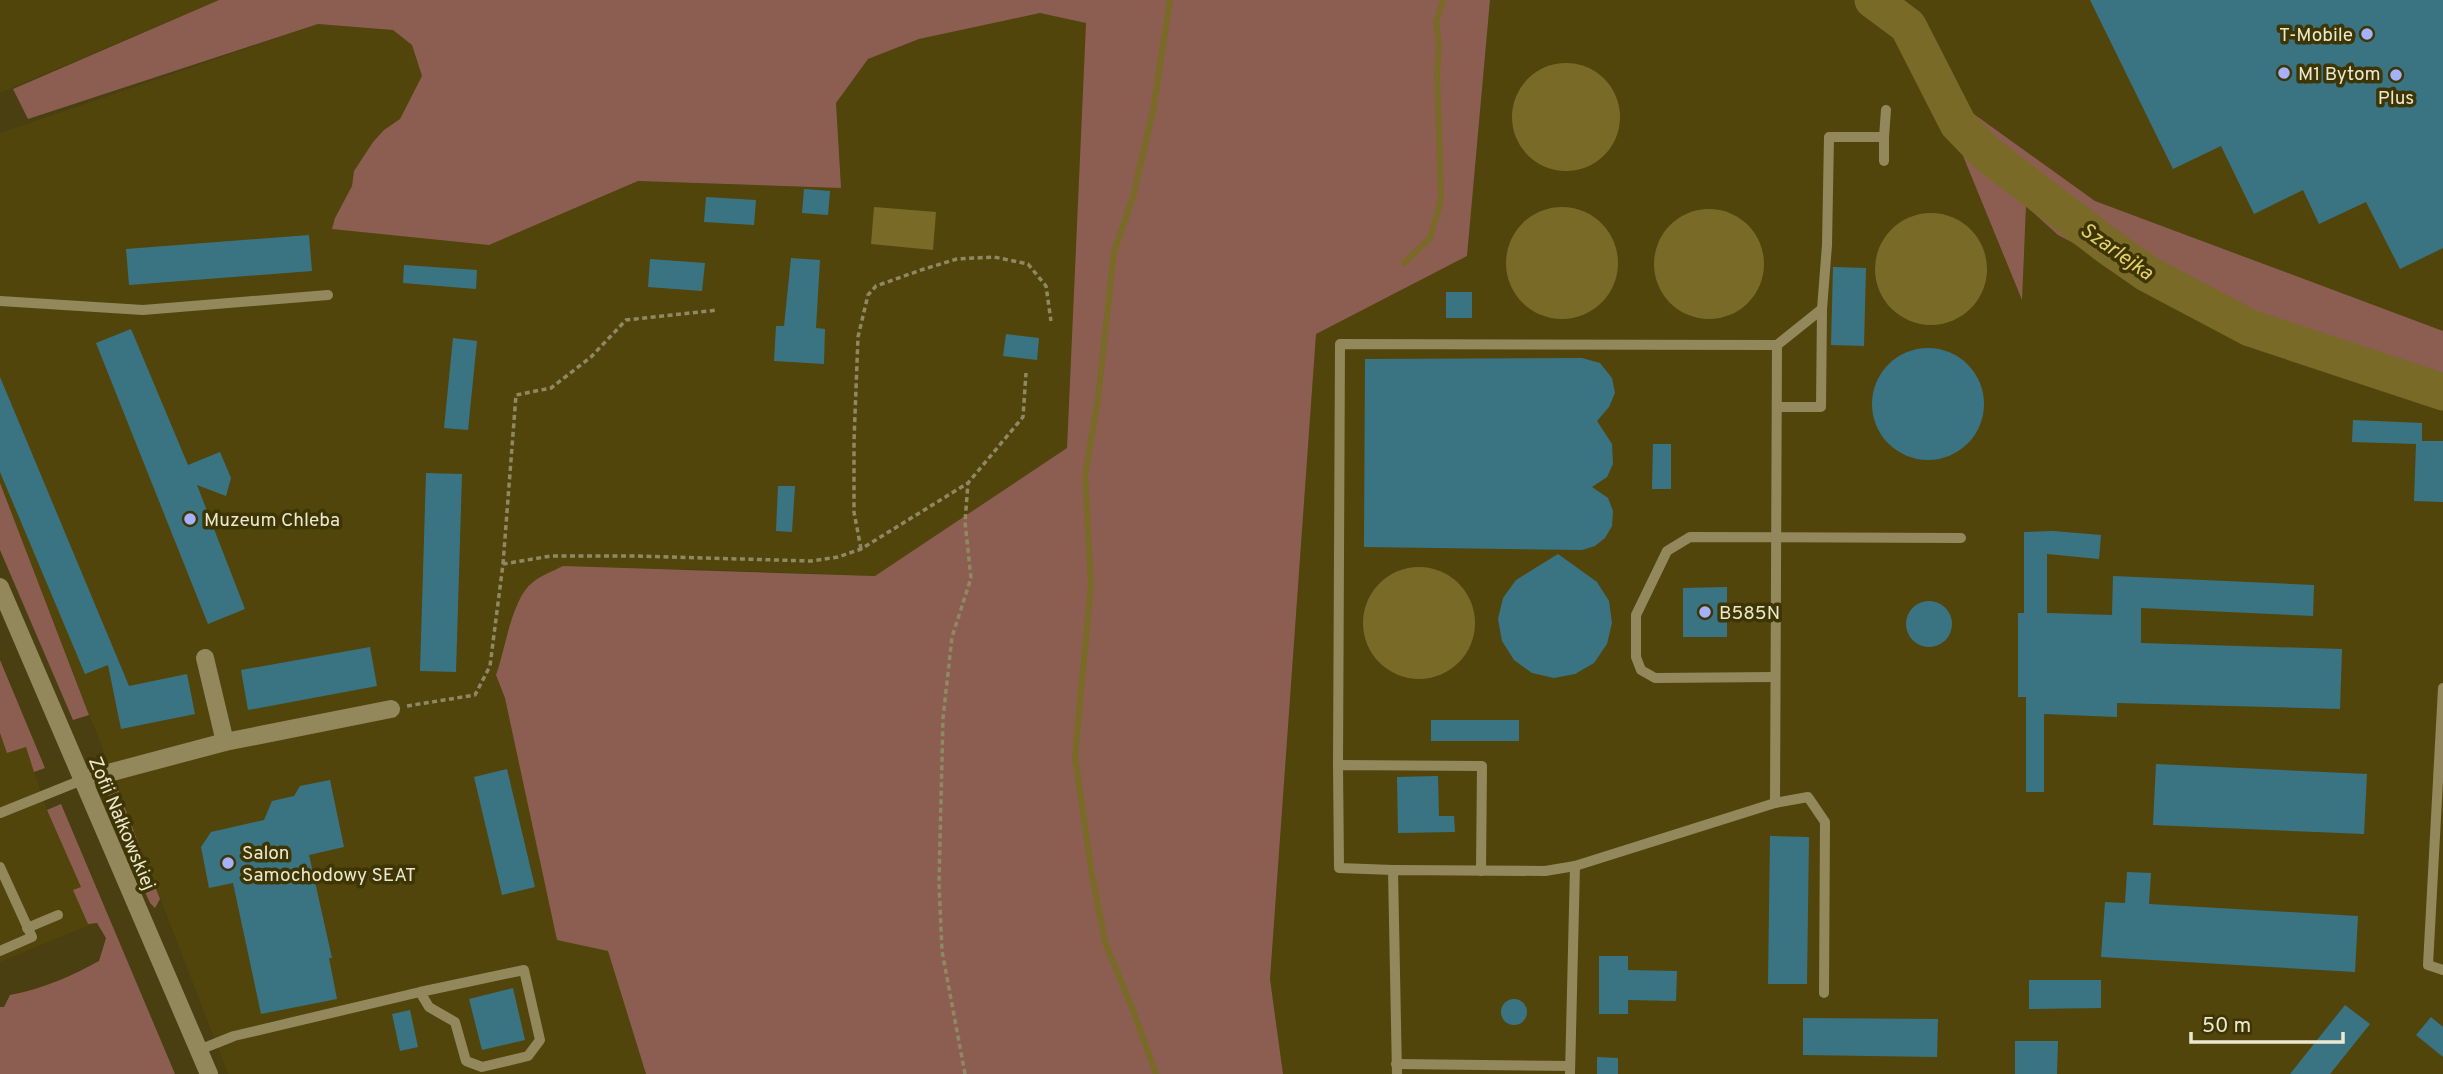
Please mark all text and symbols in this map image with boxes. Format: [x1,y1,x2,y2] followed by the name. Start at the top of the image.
[2279,24,2353,48] place label: T-Mobile
[2359,26,2375,42] marker: T-Mobile
[2298,63,2381,87] place label: M1 Bytom
[2276,65,2292,81] marker: M1 Bytom
[2388,67,2404,83] marker: Plus
[2378,87,2414,111] place label: Plus
[2074,217,2158,287] water label: Szarlejka
[204,509,340,533] place label: Muzeum Chleba
[182,511,198,527] marker: Muzeum Chleba
[1719,602,1780,626] place label: B585N
[1697,604,1713,620] marker: B585N
[82,753,160,894] street label: Zofii Nałkowskiej
[242,842,416,888] place label: Salon Samochodowy SEAT
[220,855,236,871] marker: Salon Samochodowy SEAT
[2191,1000,2343,1044] scale bar
[2202,1013,2251,1040] text: 50 m

